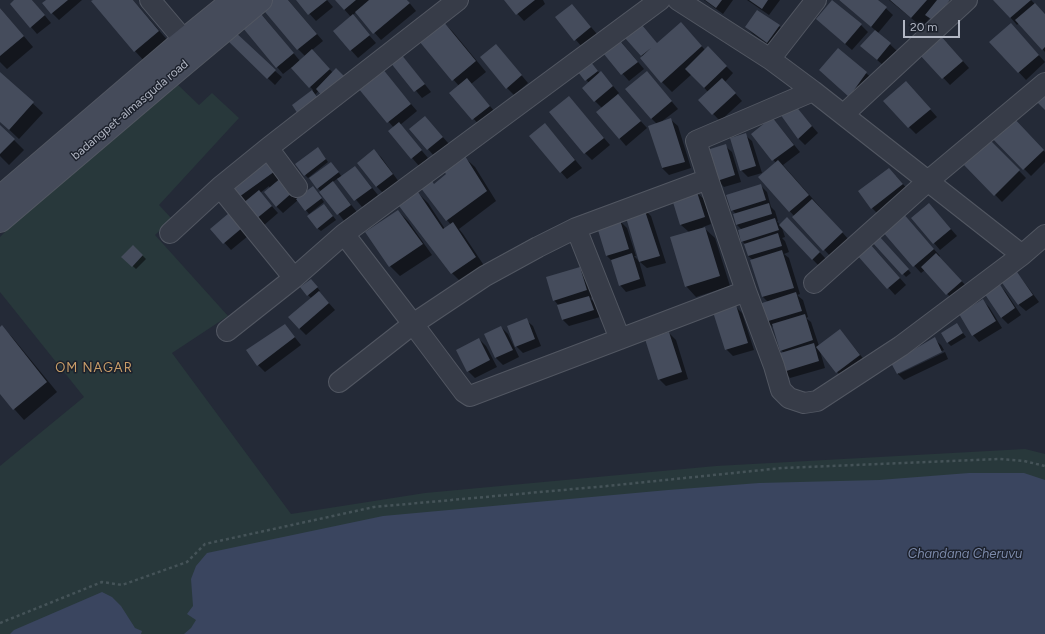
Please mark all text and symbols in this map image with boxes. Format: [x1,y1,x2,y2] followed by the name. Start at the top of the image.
[905,12,962,38] scale bar
[910,20,938,34] text: 20 m
[69,57,191,163] street label: badangpet-almasguda road
[55,360,133,376] district label: OM NAGAR
[908,546,1022,562] water label: Chandana Cheruvu

